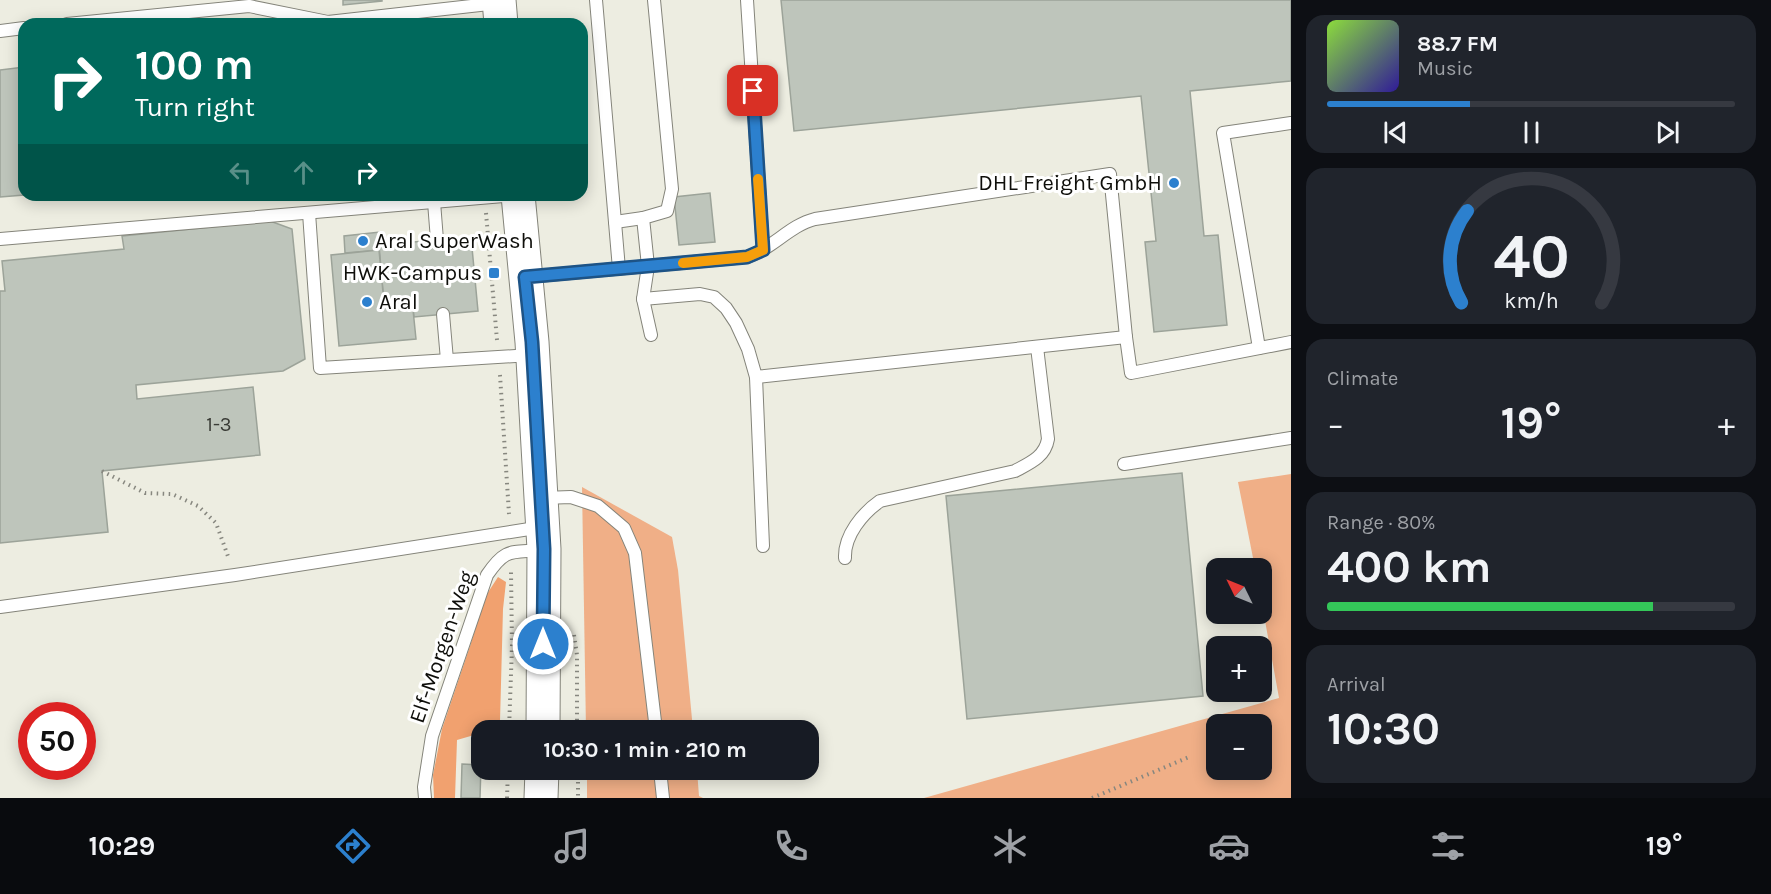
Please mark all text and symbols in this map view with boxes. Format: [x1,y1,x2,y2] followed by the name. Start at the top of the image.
[1417,31,1498,57] text: 88.7 FM
[135,40,254,90] text: 100 m
[36,42,114,120] icon: right
[1417,57,1473,80] text: Music
[727,65,778,116] pin
[736,74,769,107] icon: arrive
[135,91,255,123] text: Turn right
[1379,116,1412,149] icon: previous
[1515,116,1548,149] icon: pause
[1651,116,1684,149] icon: next
[224,156,257,189] icon: left
[287,156,320,189] icon: ahead
[350,156,383,189] icon: right
[978,170,1162,196] place label: DHL Freight GmbH
[1167,176,1181,190] marker: DHL Freight GmbH
[1493,220,1569,293] text: 40
[375,228,534,254] place label: Aral SuperWash
[356,234,370,248] marker: Aral SuperWash
[343,260,482,286] place label: HWK-Campus
[487,266,501,280] marker: HWK-Campus
[1504,288,1558,313] text: km/h
[379,289,418,315] place label: Aral
[360,295,374,309] marker: Aral
[1327,367,1398,390] text: Climate
[1501,397,1561,449] text: 19°
[1327,405,1344,443] text: −
[1718,405,1735,443] text: +
[206,413,232,436] house number: 1-3
[1327,511,1436,534] text: Range · 80%
[1327,541,1491,593] text: 400 km
[1206,558,1272,624] north arrow
[1206,558,1272,780] map controls
[404,567,480,727] street label: Elf-Morgen-Weg
[511,612,575,676] position arrow
[1206,636,1272,702] button: +
[1327,673,1386,696] text: Arrival
[18,702,96,780] speed limit sign: 50
[1327,703,1440,755] text: 10:30
[1206,714,1272,780] button: −
[543,737,747,763] text: 10:30 · 1 min · 210 m
[332,825,374,867] icon: directions
[551,825,593,867] icon: music
[770,825,812,867] icon: phone
[989,825,1031,867] icon: climate
[1208,825,1250,867] icon: car
[1427,825,1469,867] icon: filters
[88,830,155,862] text: 10:29
[1646,830,1682,862] text: 19°

